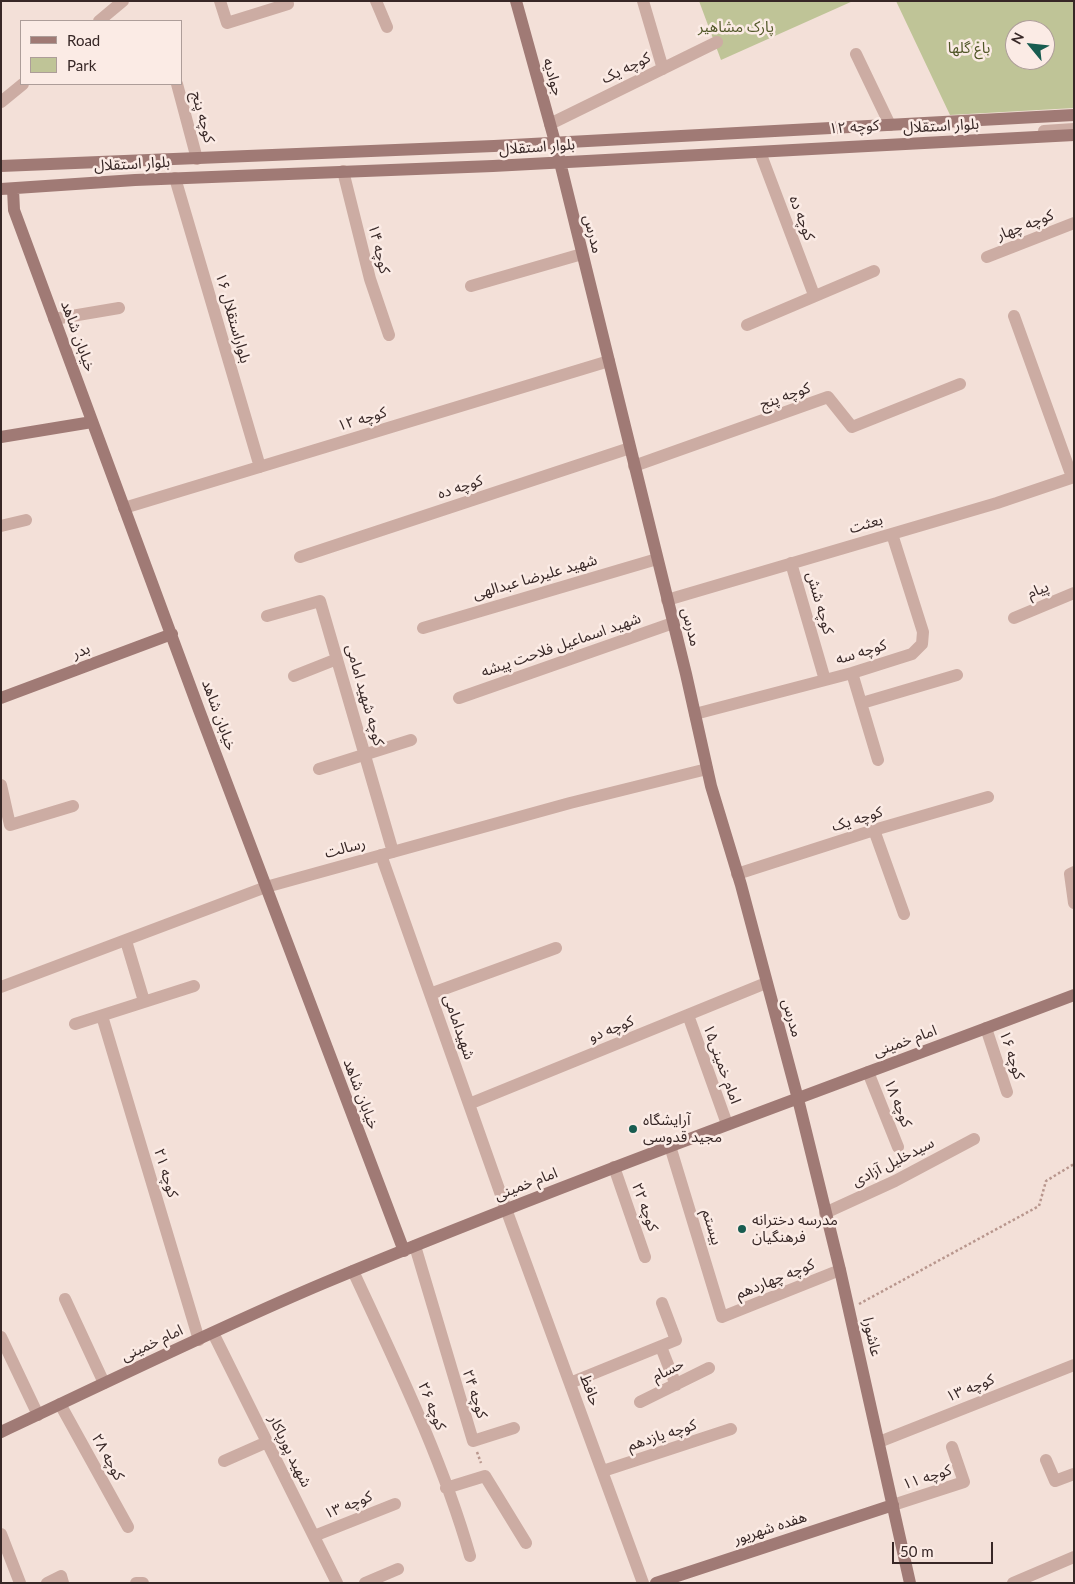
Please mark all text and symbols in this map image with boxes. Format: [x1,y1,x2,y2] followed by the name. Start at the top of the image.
[698,18,774,36] park label: پارک مشاهیر
[20,20,182,85] legend
[1005,20,1055,70] north arrow
[1007,29,1027,47] text: N
[67,31,100,49] text: Road
[948,39,990,57] park label: باغ گلها
[599,48,653,88] street label: کوچه یک
[67,56,96,74] text: Park
[539,56,567,98] street label: جوادیه
[188,89,218,145] street label: کوچه پنج
[902,115,980,137] street label: بلوار استقلال
[828,116,880,138] street label: کوچه ۱۲
[498,135,576,159] street label: بلوار استقلال
[93,153,171,175] street label: بلوار استقلال
[785,193,819,243] street label: کوچه ده
[994,206,1056,244] street label: کوچه چهار
[580,213,606,255] street label: مدرس
[364,222,394,276] street label: کوچه ۱۴
[212,271,254,365] street label: بلواراستقلال ۱۶
[57,298,99,374] street label: خیابان شاهد
[757,379,813,413] street label: کوچه پنج
[335,403,389,435] street label: کوچه ۱۲
[435,471,485,503] street label: کوچه ده
[847,511,885,537] street label: بعثت
[471,551,599,603] street label: شهید علیرضا عبدالهی
[803,570,837,636] street label: کوچه شش
[1025,578,1051,602] street label: پیام
[678,606,704,648] street label: مدرس
[479,609,643,681] street label: شهید اسماعیل فلاحت پیشه
[833,636,889,668] street label: کوچه سه
[70,639,92,663] street label: بدر
[342,642,388,748] street label: کوچه شهید امامی
[198,677,240,753] street label: خیابان شاهد
[829,803,885,835] street label: کوچه یک
[323,834,367,862] street label: رسالت
[439,992,479,1062] street label: شهیدامامی
[778,997,806,1039] street label: مدرس
[586,1012,636,1046] street label: کوچه دو
[871,1021,939,1061] street label: امام خمینی
[699,1022,745,1106] street label: امام خمینی۱۵
[996,1028,1028,1082] street label: کوچه ۱۶
[339,1056,383,1132] street label: خیابان شاهد
[880,1076,916,1130] street label: کوچه ۱۸
[643,1111,722,1146] place label: آرایشگاه مجید قدوسی
[627,1123,639,1135] marker: آرایشگاه مجید قدوسی
[849,1134,937,1190] street label: سیدخلیل آزادی
[150,1146,182,1200] street label: کوچه ۲۱
[492,1164,560,1204] street label: امام خمینی
[628,1180,662,1234] street label: کوچه ۲۲
[698,1207,726,1247] street label: بیستم
[752,1211,838,1246] place label: مدرسه دخترانه فرهنگیان
[736,1223,748,1235] marker: مدرسه دخترانه فرهنگیان
[733,1255,817,1303] street label: کوچه چهاردهم
[859,1316,885,1358] street label: عاشورا
[118,1321,186,1365] street label: امام خمینی
[649,1355,687,1385] street label: حسام
[459,1367,491,1421] street label: کوچه ۲۴
[943,1370,997,1406] street label: کوچه ۱۳
[576,1372,604,1408] street label: حافظ
[414,1379,450,1433] street label: کوچه ۲۶
[265,1412,315,1490] street label: شهید پورپاکار
[625,1415,699,1455] street label: کوچه یازدهم
[88,1431,128,1483] street label: کوچه ۲۸
[900,1461,954,1493] street label: کوچه ۱۱
[321,1487,375,1523] street label: کوچه ۱۳
[731,1508,809,1548] street label: هفده شهریور
[895,1532,996,1564] scale bar
[900,1542,934,1560] text: 50 m

